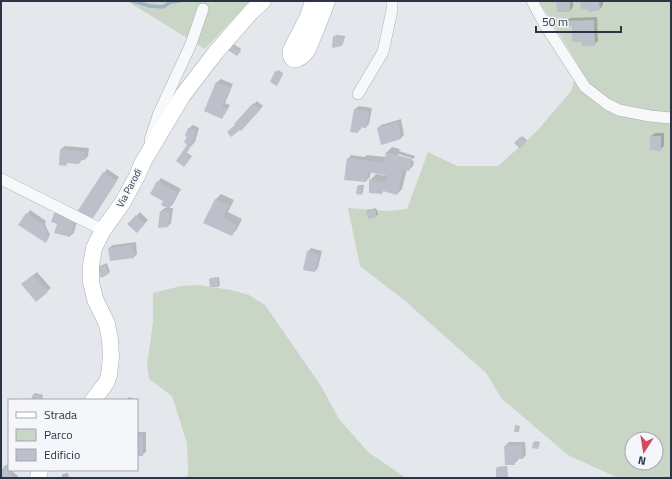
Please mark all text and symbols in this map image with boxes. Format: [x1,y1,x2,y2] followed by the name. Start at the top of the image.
[536,8,621,34] scale bar
[542,12,568,31] text: 50 m
[112,166,146,210] street label: Via Parodi
[8,399,138,471] legend
[44,405,77,424] text: Strada
[44,425,73,444] text: Parco
[624,431,664,471] north arrow
[44,445,80,464] text: Edificio
[637,452,647,469] text: N

